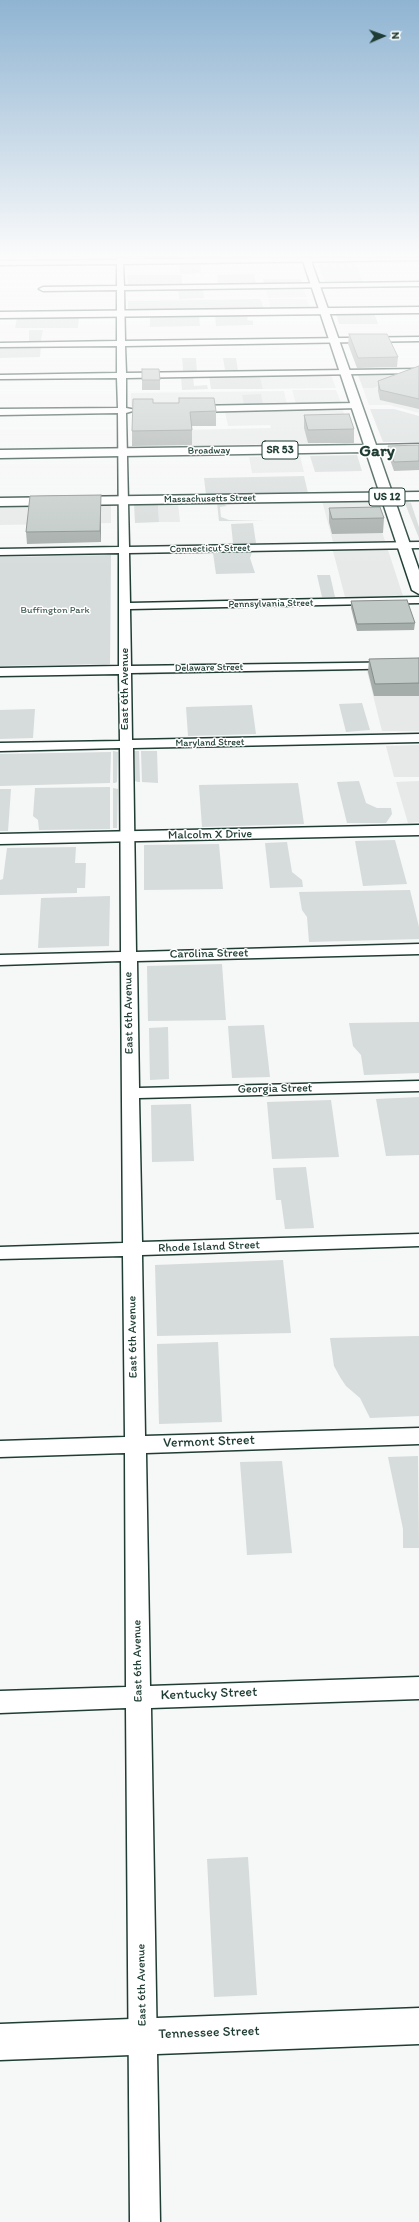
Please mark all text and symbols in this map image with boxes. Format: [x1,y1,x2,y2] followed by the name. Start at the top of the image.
[363,16,403,56] north arrow
[389,32,402,40] text: N
[262,441,298,459] road number: SR 53
[359,442,395,462] district label: Gary
[188,445,230,457] street label: Broadway
[369,488,405,506] road number: US 12
[164,492,256,506] street label: Massachusetts Street
[170,542,250,556] street label: Connecticut Street
[228,597,314,611] street label: Pennsylvania Street
[21,604,89,616] park label: Buffington Park
[118,648,132,730] street label: East 6th Avenue
[175,661,243,675] street label: Delaware Street
[175,736,245,750] street label: Maryland Street
[168,827,252,843] street label: Malcolm X Drive
[170,946,248,962] street label: Carolina Street
[121,972,137,1054] street label: East 6th Avenue
[238,1081,312,1097] street label: Georgia Street
[158,1238,260,1256] street label: Rhode Island Street
[125,1296,141,1378] street label: East 6th Avenue
[163,1432,255,1452] street label: Vermont Street
[130,1620,146,1702] street label: East 6th Avenue
[160,1684,258,1704] street label: Kentucky Street
[134,1944,150,2026] street label: East 6th Avenue
[158,2023,260,2043] street label: Tennessee Street

